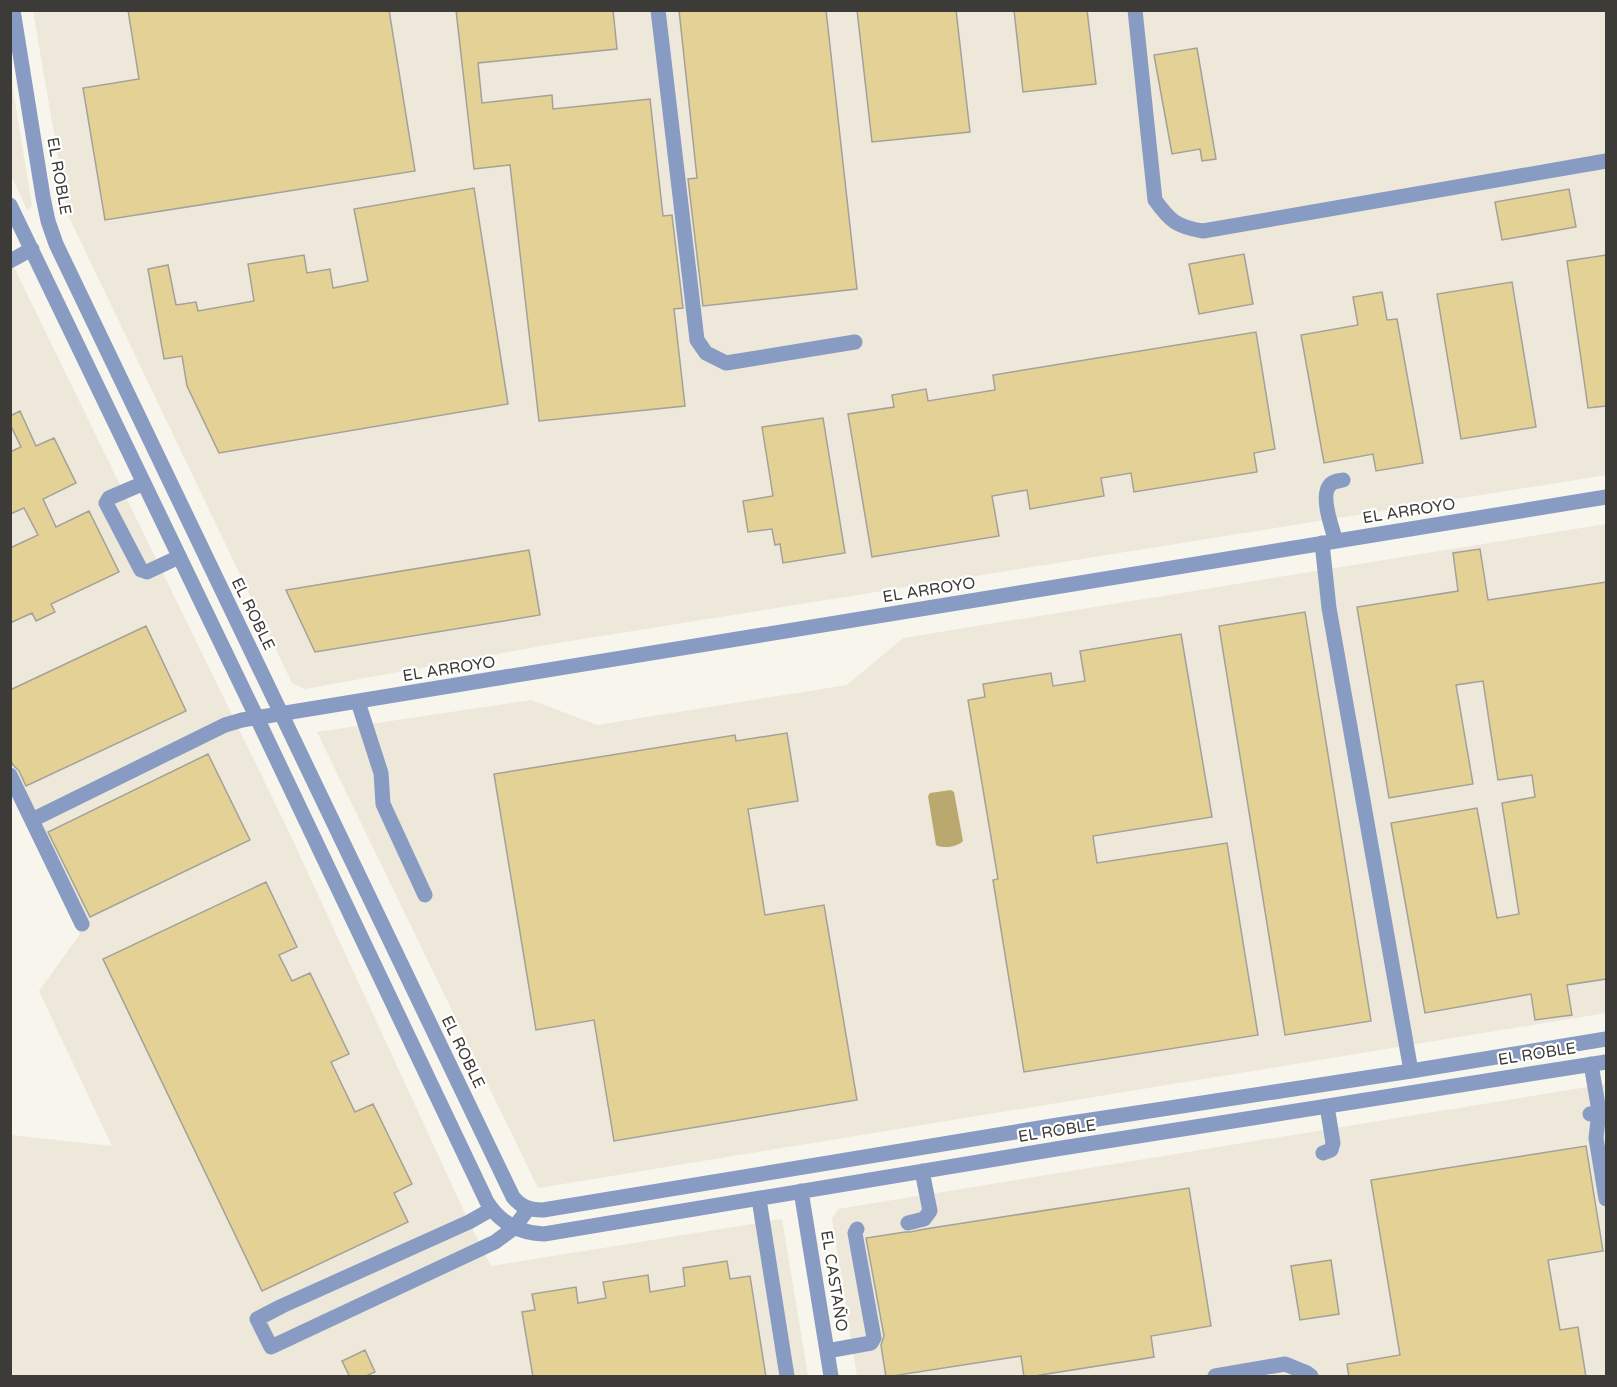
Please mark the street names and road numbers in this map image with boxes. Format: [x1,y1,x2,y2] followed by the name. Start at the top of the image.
[42,136,76,216] street label: EL ROBLE
[1361,494,1457,528] street label: EL ARROYO
[881,573,977,607] street label: EL ARROYO
[227,574,279,654] street label: EL ROBLE
[401,652,497,686] street label: EL ARROYO
[437,1012,489,1092] street label: EL ROBLE
[1497,1038,1577,1070] street label: EL ROBLE
[1017,1115,1097,1147] street label: EL ROBLE
[816,1229,852,1333] street label: EL CASTAÑO

